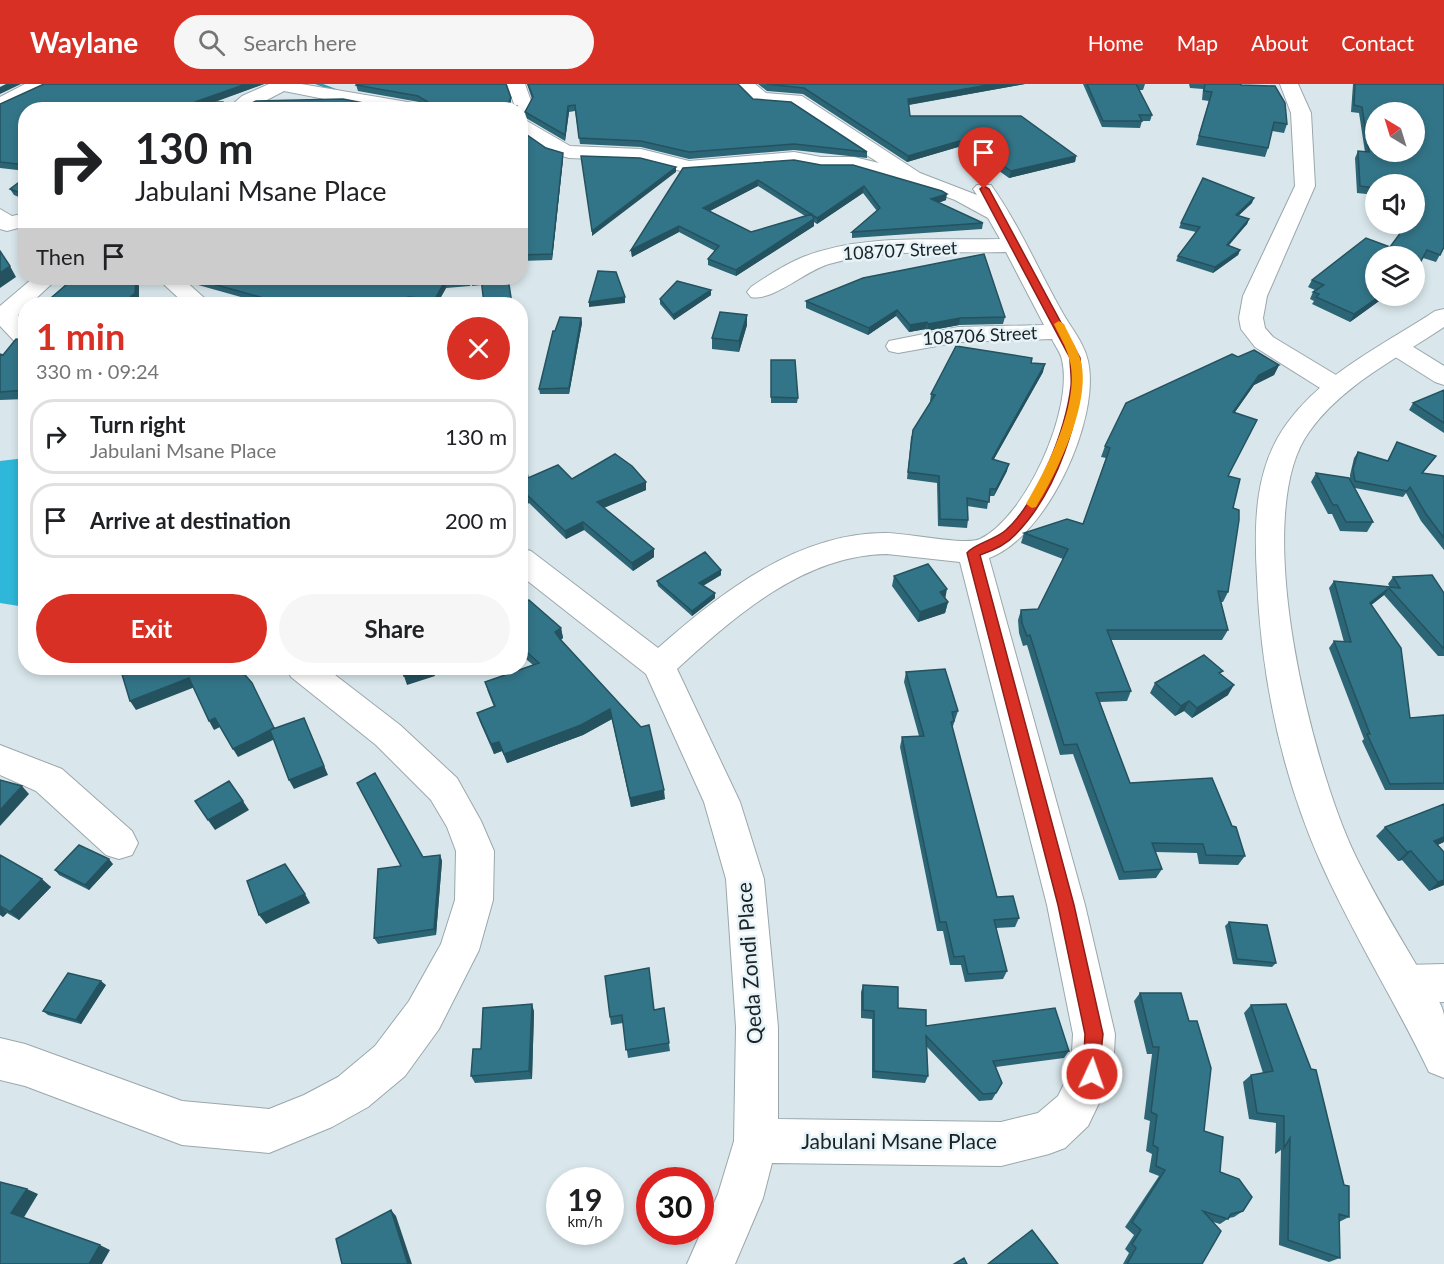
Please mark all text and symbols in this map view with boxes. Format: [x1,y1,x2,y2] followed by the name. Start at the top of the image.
[174,15,594,69] search box
[30,25,138,59] text: Waylane
[195,26,228,59] icon: search
[243,29,357,56] text: Search here
[1088,30,1144,55] text: Home
[1177,30,1218,55] text: Map
[1251,30,1308,55] text: About
[1341,30,1414,55] text: Contact
[1365,102,1425,162] north arrow
[1365,102,1425,306] map controls
[135,123,253,173] text: 130 m
[36,126,114,204] icon: right
[958,127,1009,189] pin
[967,136,1000,169] icon: arrive
[135,174,387,207] text: Jabulani Msane Place
[1365,174,1425,234] button: sound
[842,236,958,264] street label: 108707 Street
[97,240,130,273] icon: arrive
[36,243,85,270] text: Then
[1365,246,1425,306] button: layers
[36,314,125,358] text: 1 min
[447,317,510,380] button: close
[922,321,1038,349] street label: 108706 Street
[36,359,159,383] text: 330 m · 09:24
[90,411,185,438] text: Turn right
[39,420,72,453] icon: right
[445,423,507,450] text: 130 m
[90,438,276,462] text: Jabulani Msane Place
[39,504,72,537] icon: arrive
[90,507,291,534] text: Arrive at destination
[445,507,507,534] text: 200 m
[36,594,267,663] button: Exit
[279,594,510,663] button: Share
[730,881,767,1045] street label: Qeda Zondi Place
[1060,1042,1124,1106] position arrow
[801,1128,997,1153] street label: Jabulani Msane Place
[636,1167,714,1245] speed limit sign: 30
[568,1181,602,1217] text: 19
[567,1212,603,1230] text: km/h

